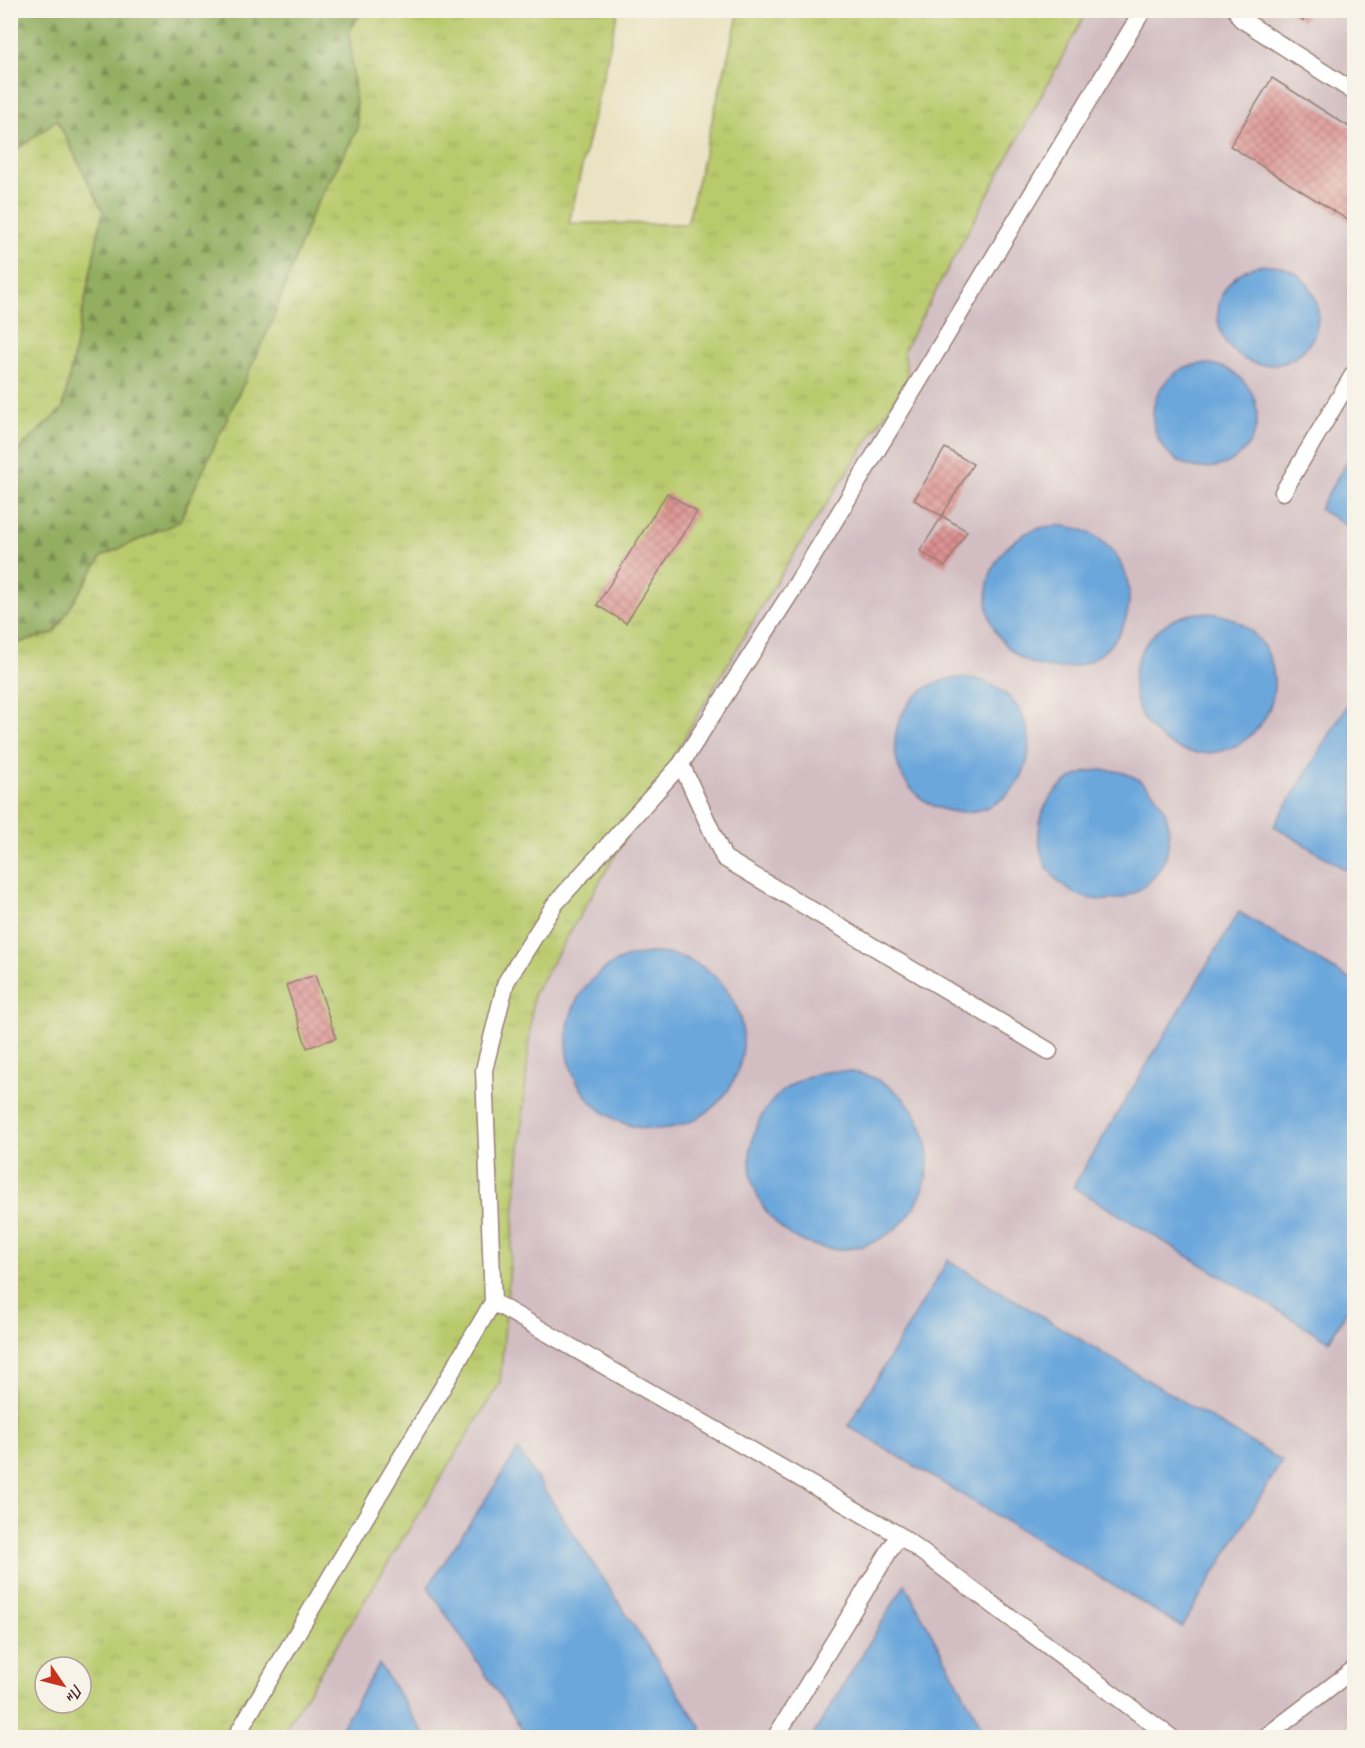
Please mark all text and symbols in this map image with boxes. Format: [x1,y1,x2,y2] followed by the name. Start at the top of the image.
[33,1655,93,1715] north arrow
[61,1680,87,1706] text: Пн

